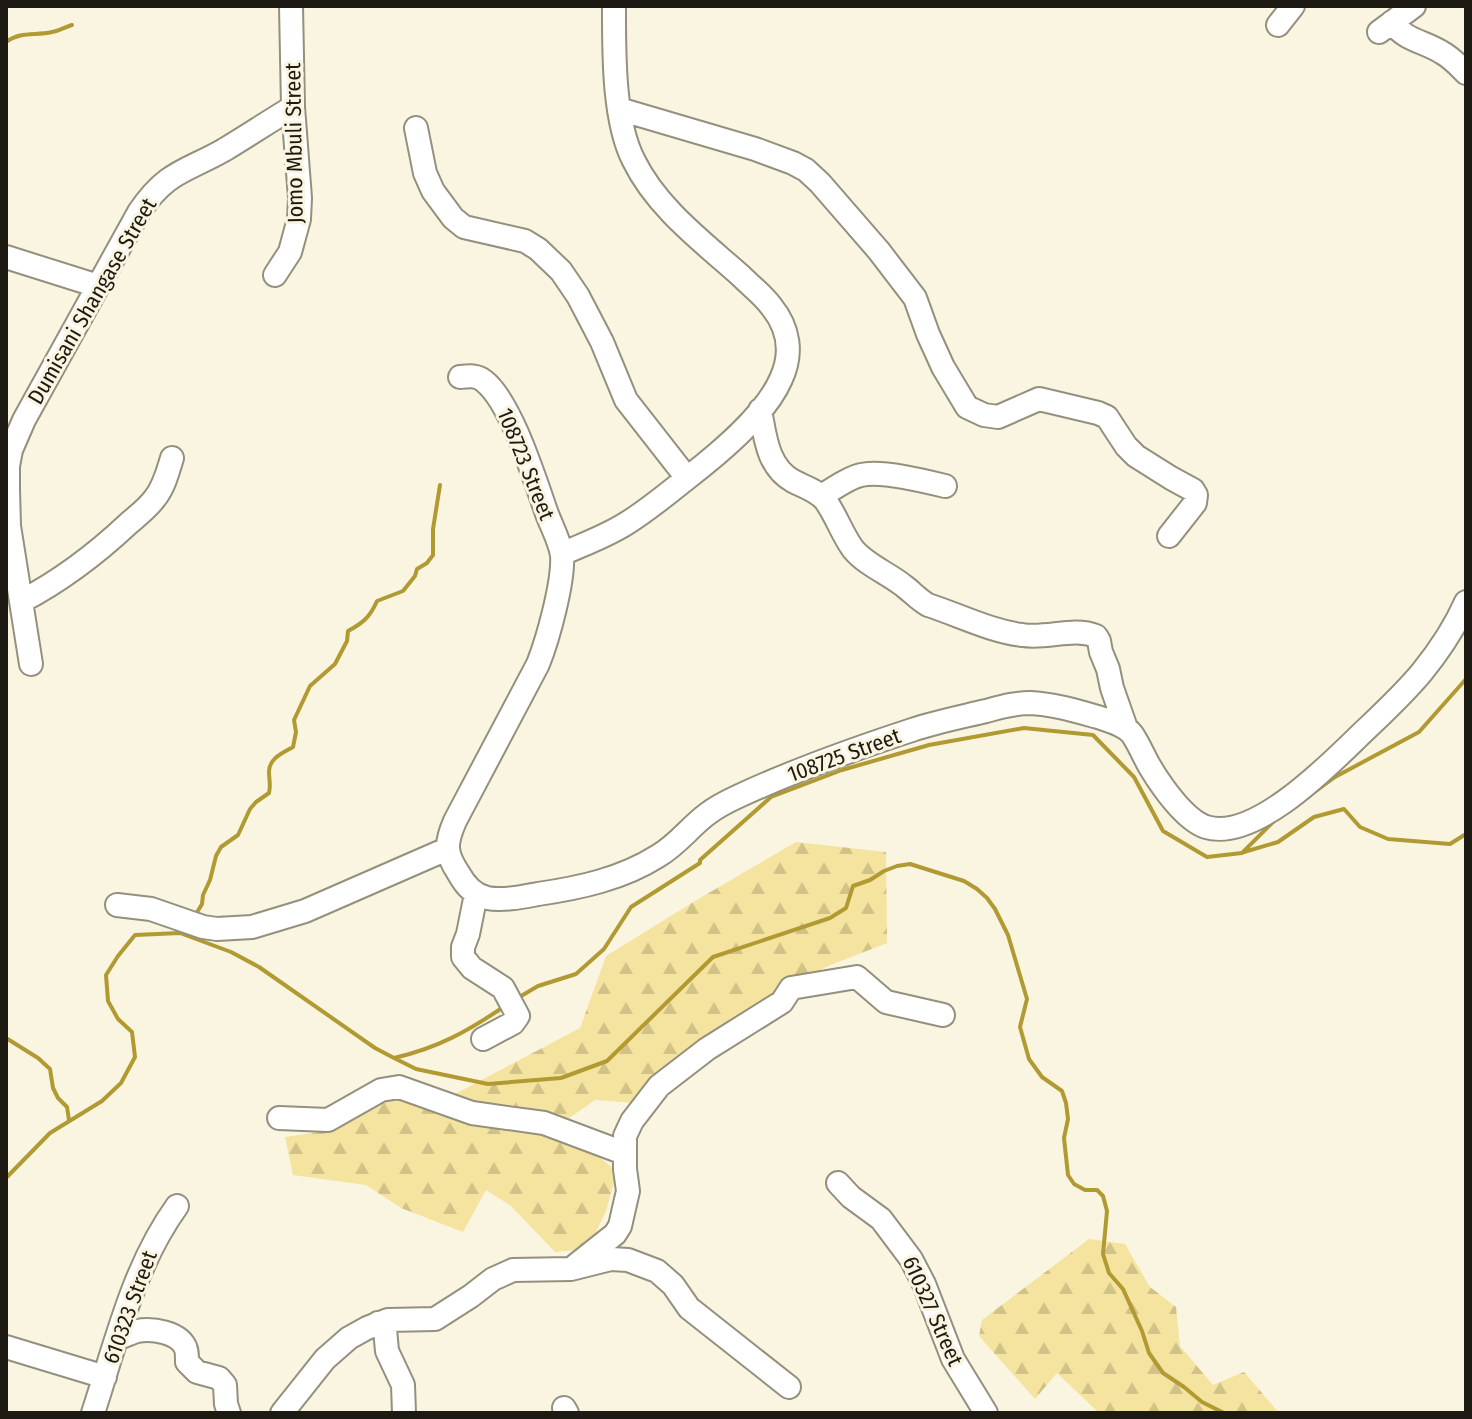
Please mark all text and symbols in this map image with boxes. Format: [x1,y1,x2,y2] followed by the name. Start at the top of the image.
[279,62,309,224] street label: Jomo Mbuli Street
[22,192,163,409] street label: Dumisani Shangase Street
[491,404,561,525] street label: 108723 Street
[784,722,905,788] street label: 108725 Street
[97,1246,163,1367] street label: 610323 Street
[897,1252,969,1371] street label: 610327 Street

